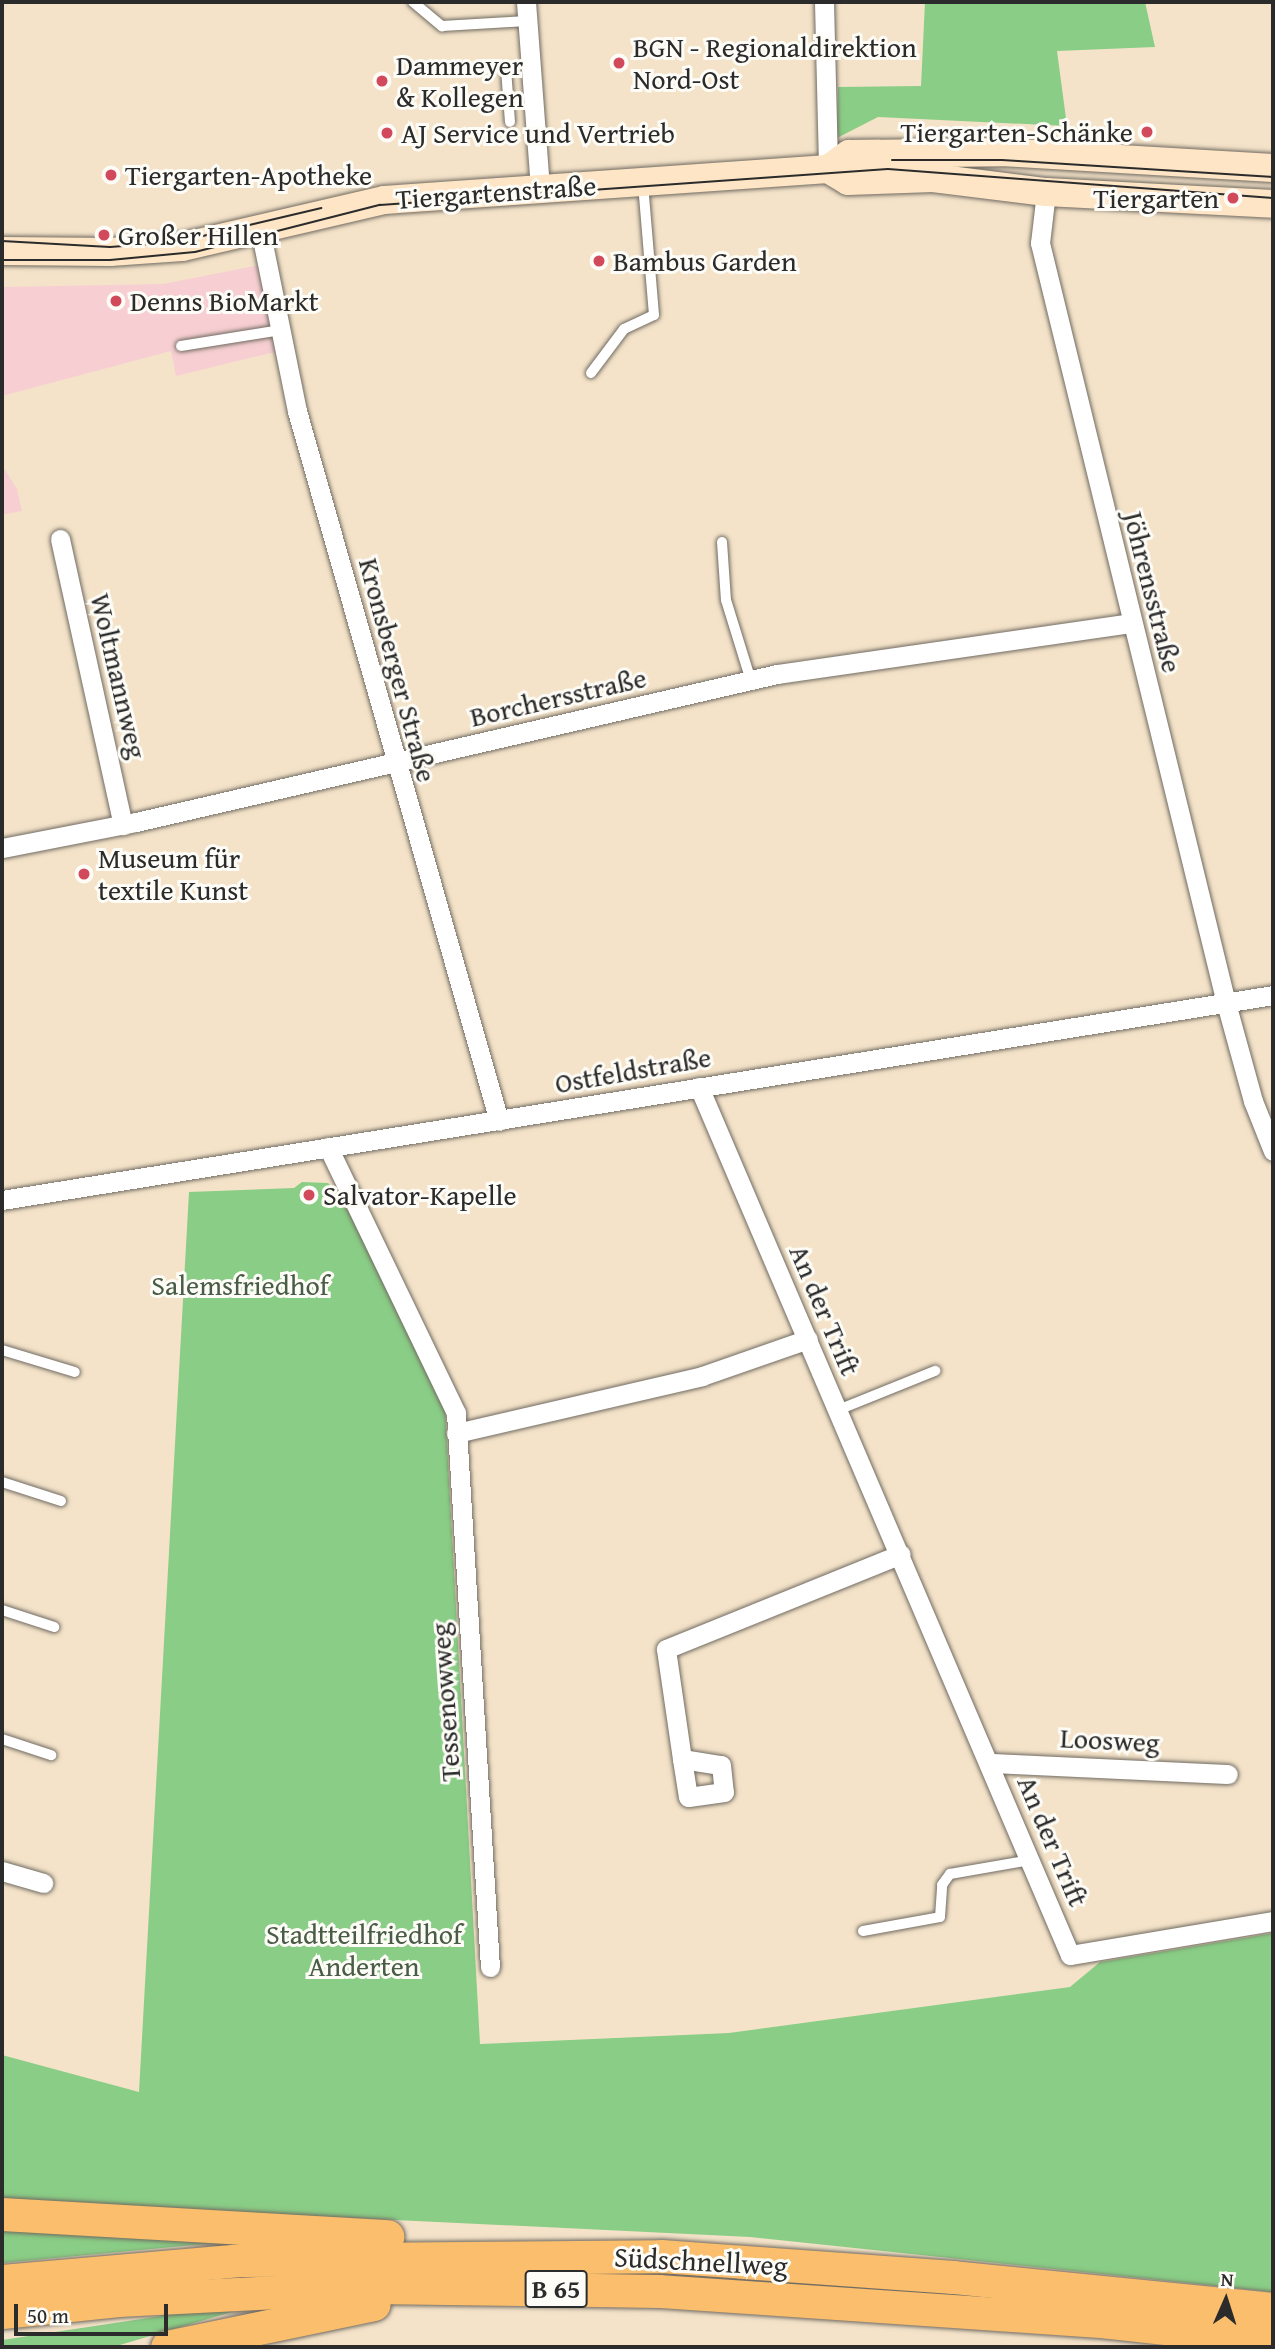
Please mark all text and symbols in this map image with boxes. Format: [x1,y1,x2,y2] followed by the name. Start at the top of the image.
[633,30,917,96] place label: BGN - Regionaldirektion Nord-Ost
[396,48,524,114] place label: Dammeyer & Kollegen
[611,55,627,71] marker: BGN - Regionaldirektion Nord-Ost
[374,73,390,89] marker: Dammeyer & Kollegen
[901,115,1133,149] place label: Tiergarten-Schänke
[401,116,675,150] place label: AJ Service und Vertrieb
[1139,124,1155,140] marker: Tiergarten-Schänke
[379,125,395,141] marker: AJ Service und Vertrieb
[125,158,372,192] place label: Tiergarten-Apotheke
[103,167,119,183] marker: Tiergarten-Apotheke
[395,168,597,216] street label: Tiergartenstraße
[1093,181,1219,215] place label: Tiergarten
[1225,190,1241,206] marker: Tiergarten
[118,218,278,252] place label: Großer Hillen
[96,227,112,243] marker: Großer Hillen
[613,244,797,278] place label: Bambus Garden
[591,253,607,269] marker: Bambus Garden
[130,284,319,318] place label: Denns BioMarkt
[108,293,124,309] marker: Denns BioMarkt
[1117,508,1189,676] street label: Jöhrensstraße
[352,554,444,786] street label: Kronsberger Straße
[84,590,154,762] street label: Woltmannweg
[467,660,649,734] street label: Borchersstraße
[98,841,248,907] place label: Museum für textile Kunst
[76,866,92,882] marker: Museum für textile Kunst
[552,1040,714,1100] street label: Ostfeldstraße
[323,1178,517,1212] place label: Salvator-Kapelle
[301,1187,317,1203] marker: Salvator-Kapelle
[782,1240,868,1380] street label: An der Trift
[151,1268,329,1302] park label: Salemsfriedhof
[423,1622,467,1782] street label: Tessenowweg
[1059,1721,1161,1759] street label: Loosweg
[1010,1771,1096,1911] street label: An der Trift
[266,1917,462,1983] park label: Stadtteilfriedhof Anderten
[613,2240,789,2282] street label: Südschnellweg
[1191,2265,1261,2335] north arrow
[1220,2265,1234,2293] text: N
[524,2266,588,2312] road number: B 65
[18,2290,172,2334] scale bar
[27,2300,69,2331] text: 50 m

